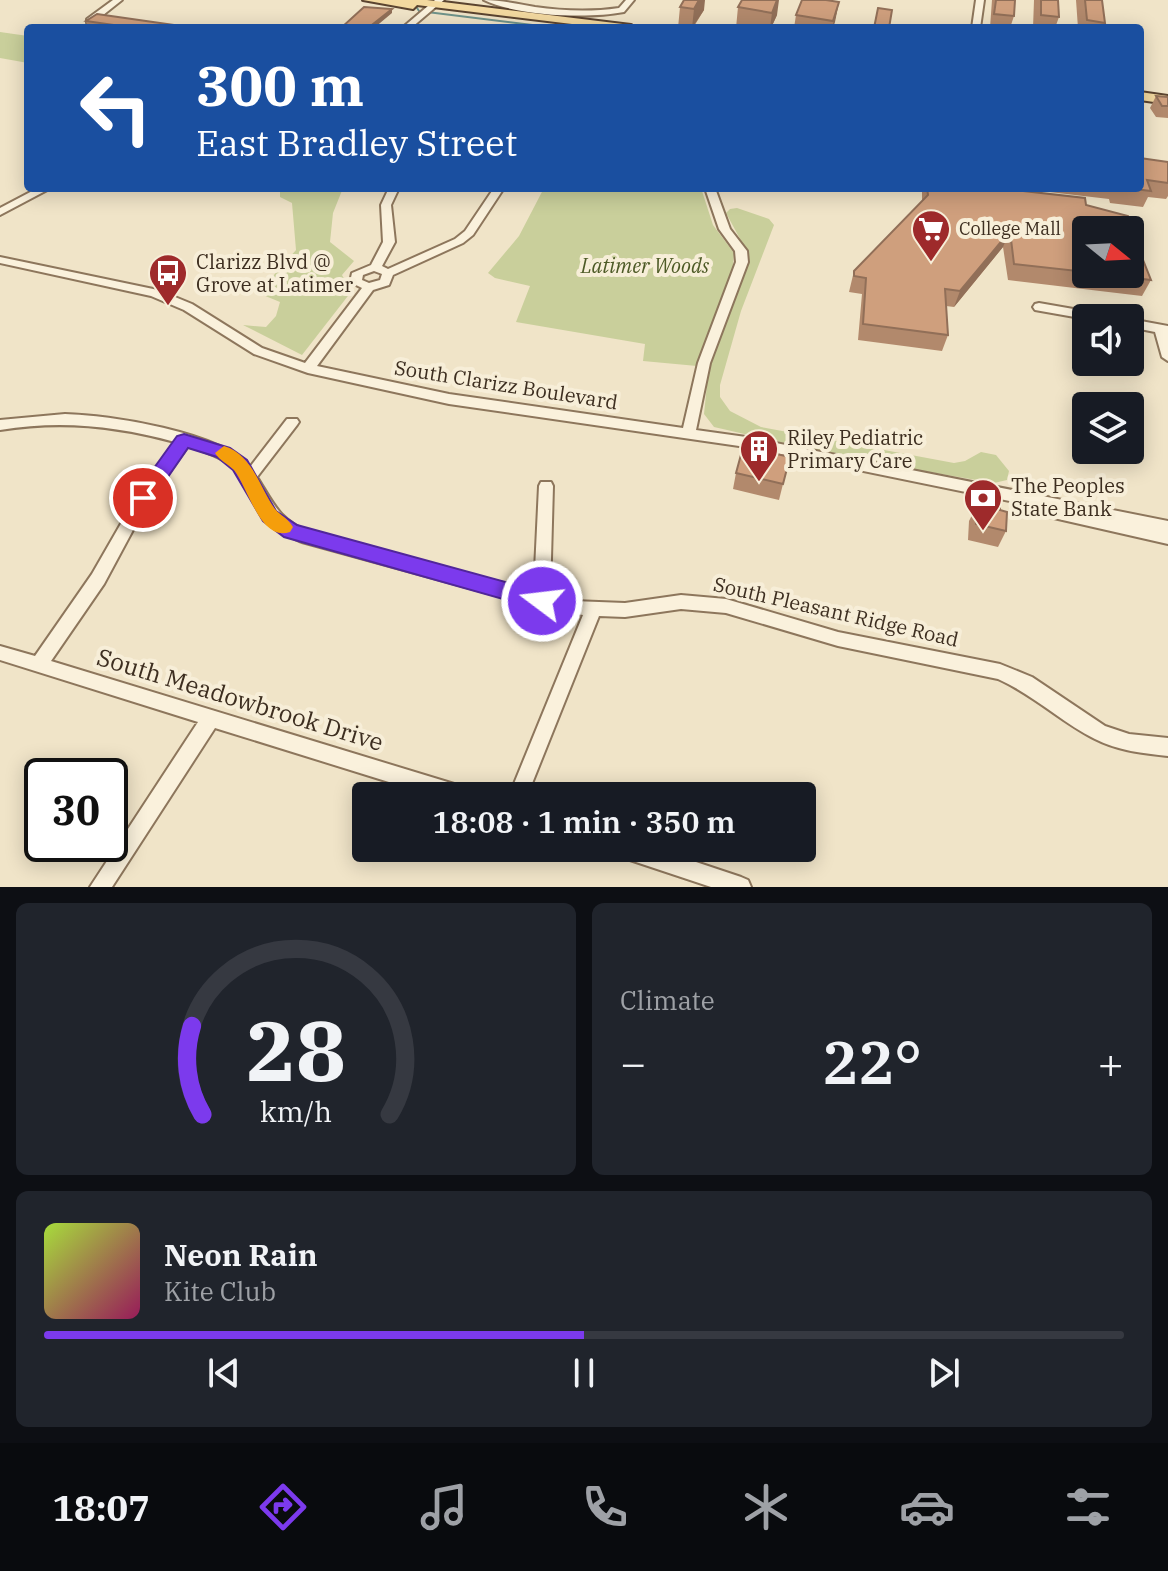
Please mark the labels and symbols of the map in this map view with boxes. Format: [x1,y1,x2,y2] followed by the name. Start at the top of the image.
[910,208,952,263] supermarket icon: College Mall
[1072,216,1144,288] north arrow
[959,217,1061,240] place label: College Mall
[196,248,353,298] place label: Clarizz Blvd @ Grove at Latimer
[147,252,189,307] bus stop icon: Clarizz Blvd @ Grove at Latimer
[580,252,710,279] park label: Latimer Woods
[392,354,620,415] street label: South Clarizz Boulevard
[787,424,923,474] place label: Riley Pediatric Primary Care
[738,428,780,483] building icon: Riley Pediatric Primary Care
[109,464,177,532] pin
[1011,472,1125,522] place label: The Peoples State Bank
[962,477,1004,532] bank icon: The Peoples State Bank
[500,559,584,643] position arrow
[711,570,961,653] street label: South Pleasant Ridge Road
[93,640,387,758] street label: South Meadowbrook Drive
[24,758,128,862] speed limit sign: 30

